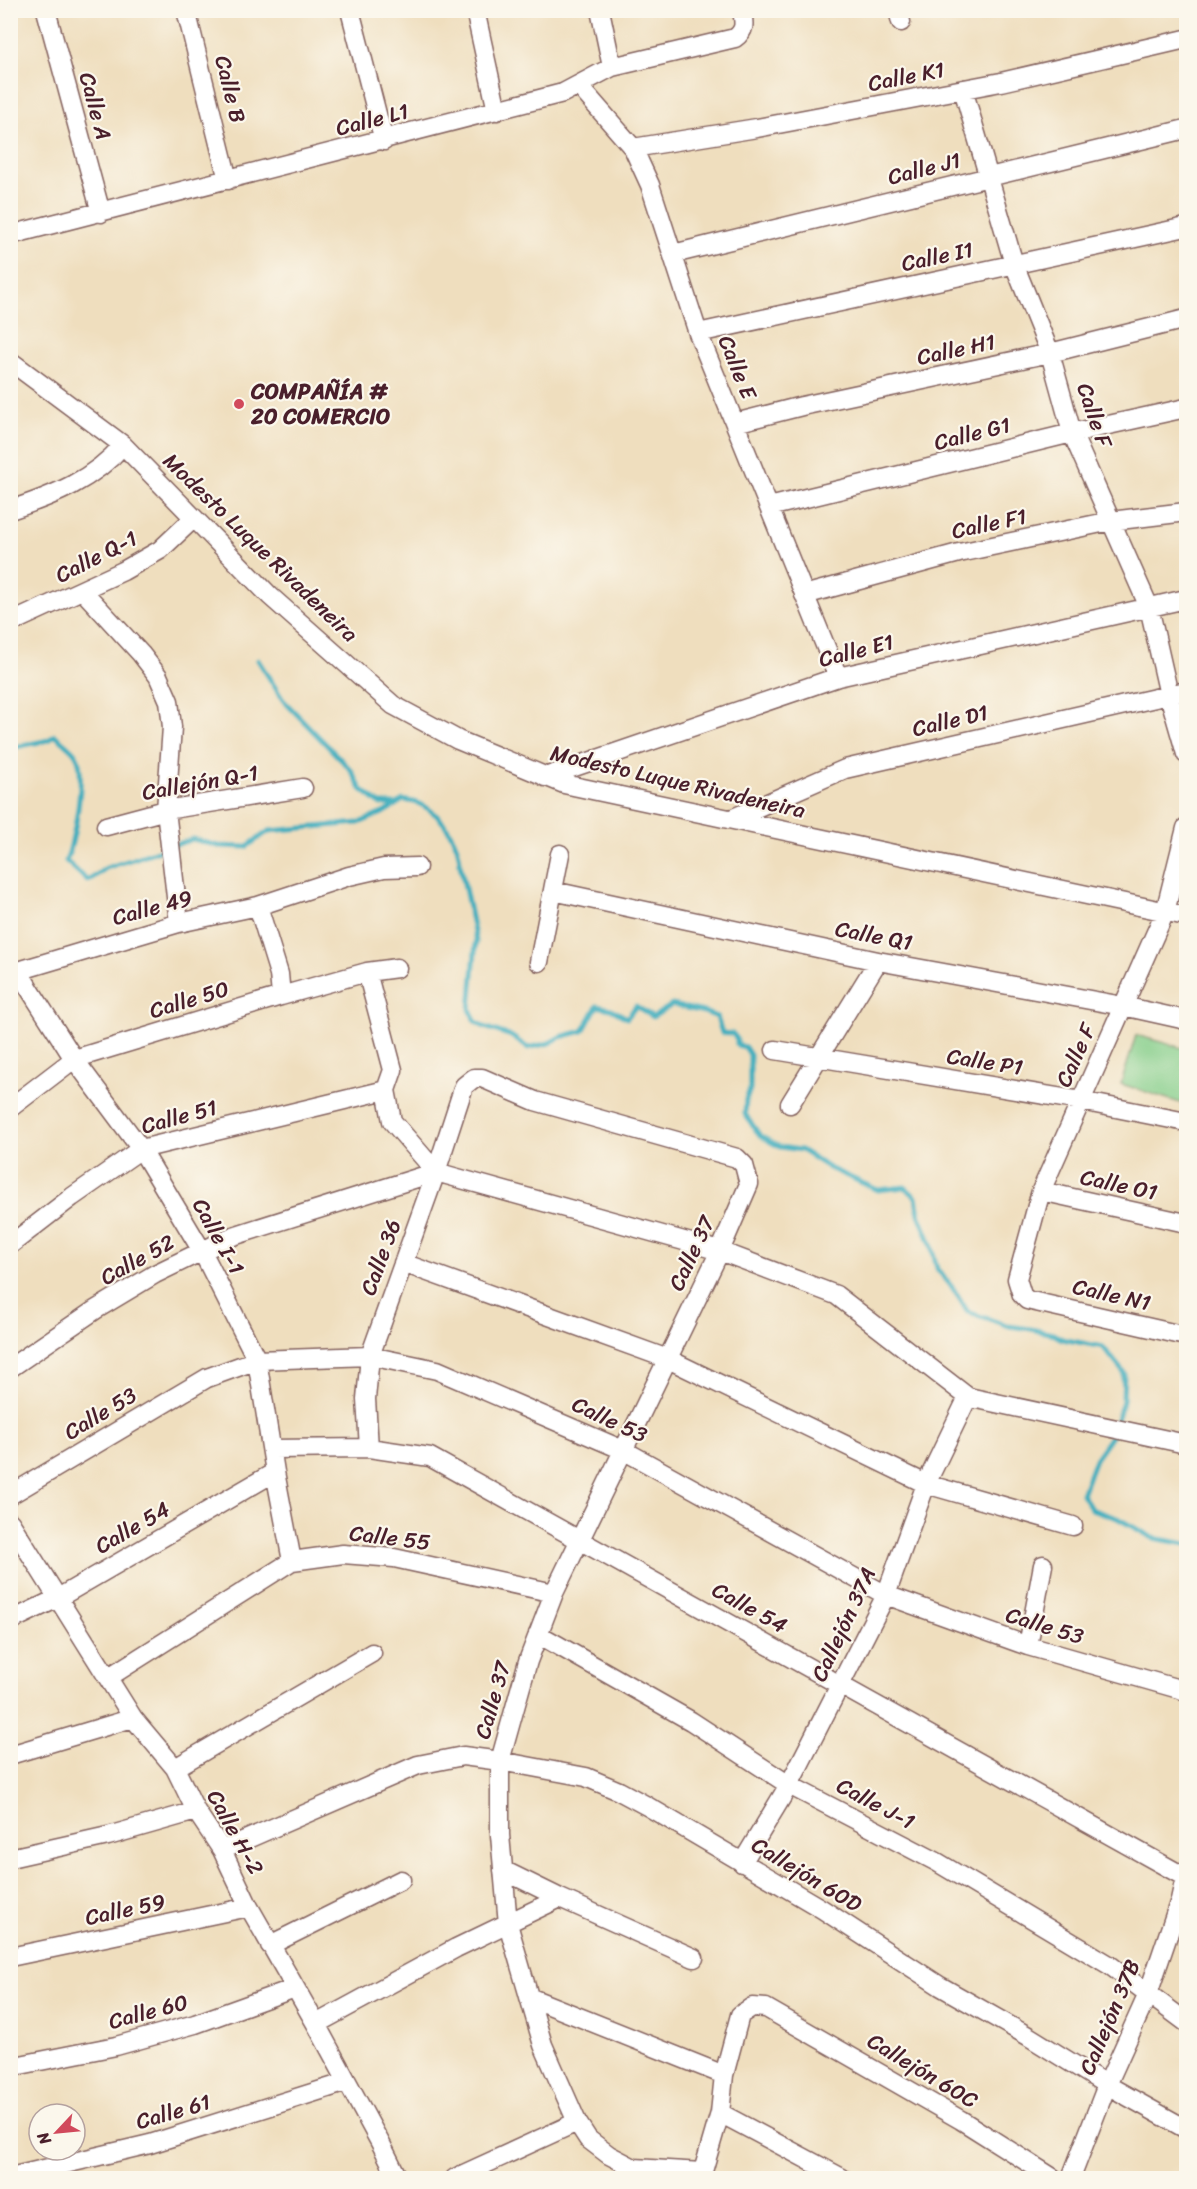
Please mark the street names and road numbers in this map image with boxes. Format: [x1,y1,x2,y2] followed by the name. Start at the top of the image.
[865,50,948,103] street label: Calle K1
[203,51,258,127] street label: Calle B
[68,68,123,144] street label: Calle A
[332,92,413,147] street label: Calle L1
[883,141,965,196] street label: Calle J1
[898,230,977,283] street label: Calle I1
[913,322,999,377] street label: Calle H1
[707,329,769,407] street label: Calle E
[1065,377,1124,455] street label: Calle F
[930,405,1014,462] street label: Calle G1
[153,443,368,652] street label: Modesto Luque Rivadeneira
[948,497,1030,550] street label: Calle F1
[48,519,144,594] street label: Calle Q-1
[815,622,898,679] street label: Calle E1
[908,693,992,748] street label: Calle D1
[547,733,809,830] street label: Modesto Luque Rivadeneira
[139,753,261,812] street label: Callejón Q-1
[108,878,197,937] street label: Calle 49
[832,909,916,962] street label: Calle Q1
[144,969,234,1030] street label: Calle 50
[1044,1015,1108,1093] street label: Calle F
[944,1036,1026,1087] street label: Calle P1
[137,1088,221,1145] street label: Calle 51
[1077,1157,1161,1212] street label: Calle O1
[181,1191,256,1282] street label: Calle I-1
[657,1208,726,1297] street label: Calle 37
[349,1213,412,1301] street label: Calle 36
[93,1223,182,1296] street label: Calle 52
[1069,1267,1155,1322] street label: Calle N1
[56,1376,145,1451] street label: Calle 53
[565,1385,654,1454] street label: Calle 53
[87,1490,178,1565] street label: Calle 54
[347,1513,433,1562] street label: Calle 55
[800,1560,887,1688] street label: Callejón 37A
[705,1571,795,1644] street label: Calle 54
[1001,1595,1089,1656] street label: Calle 53
[463,1655,523,1743] street label: Calle 37
[829,1766,922,1840] street label: Calle J-1
[196,1782,275,1883] street label: Calle H-2
[744,1826,870,1923] street label: Callejón 60D
[81,1882,169,1937] street label: Calle 59
[1068,1953,1151,2081] street label: Callejón 37B
[104,1982,192,2041] street label: Calle 60
[860,2022,986,2119] street label: Callejón 60C
[131,2082,215,2141] street label: Calle 61

